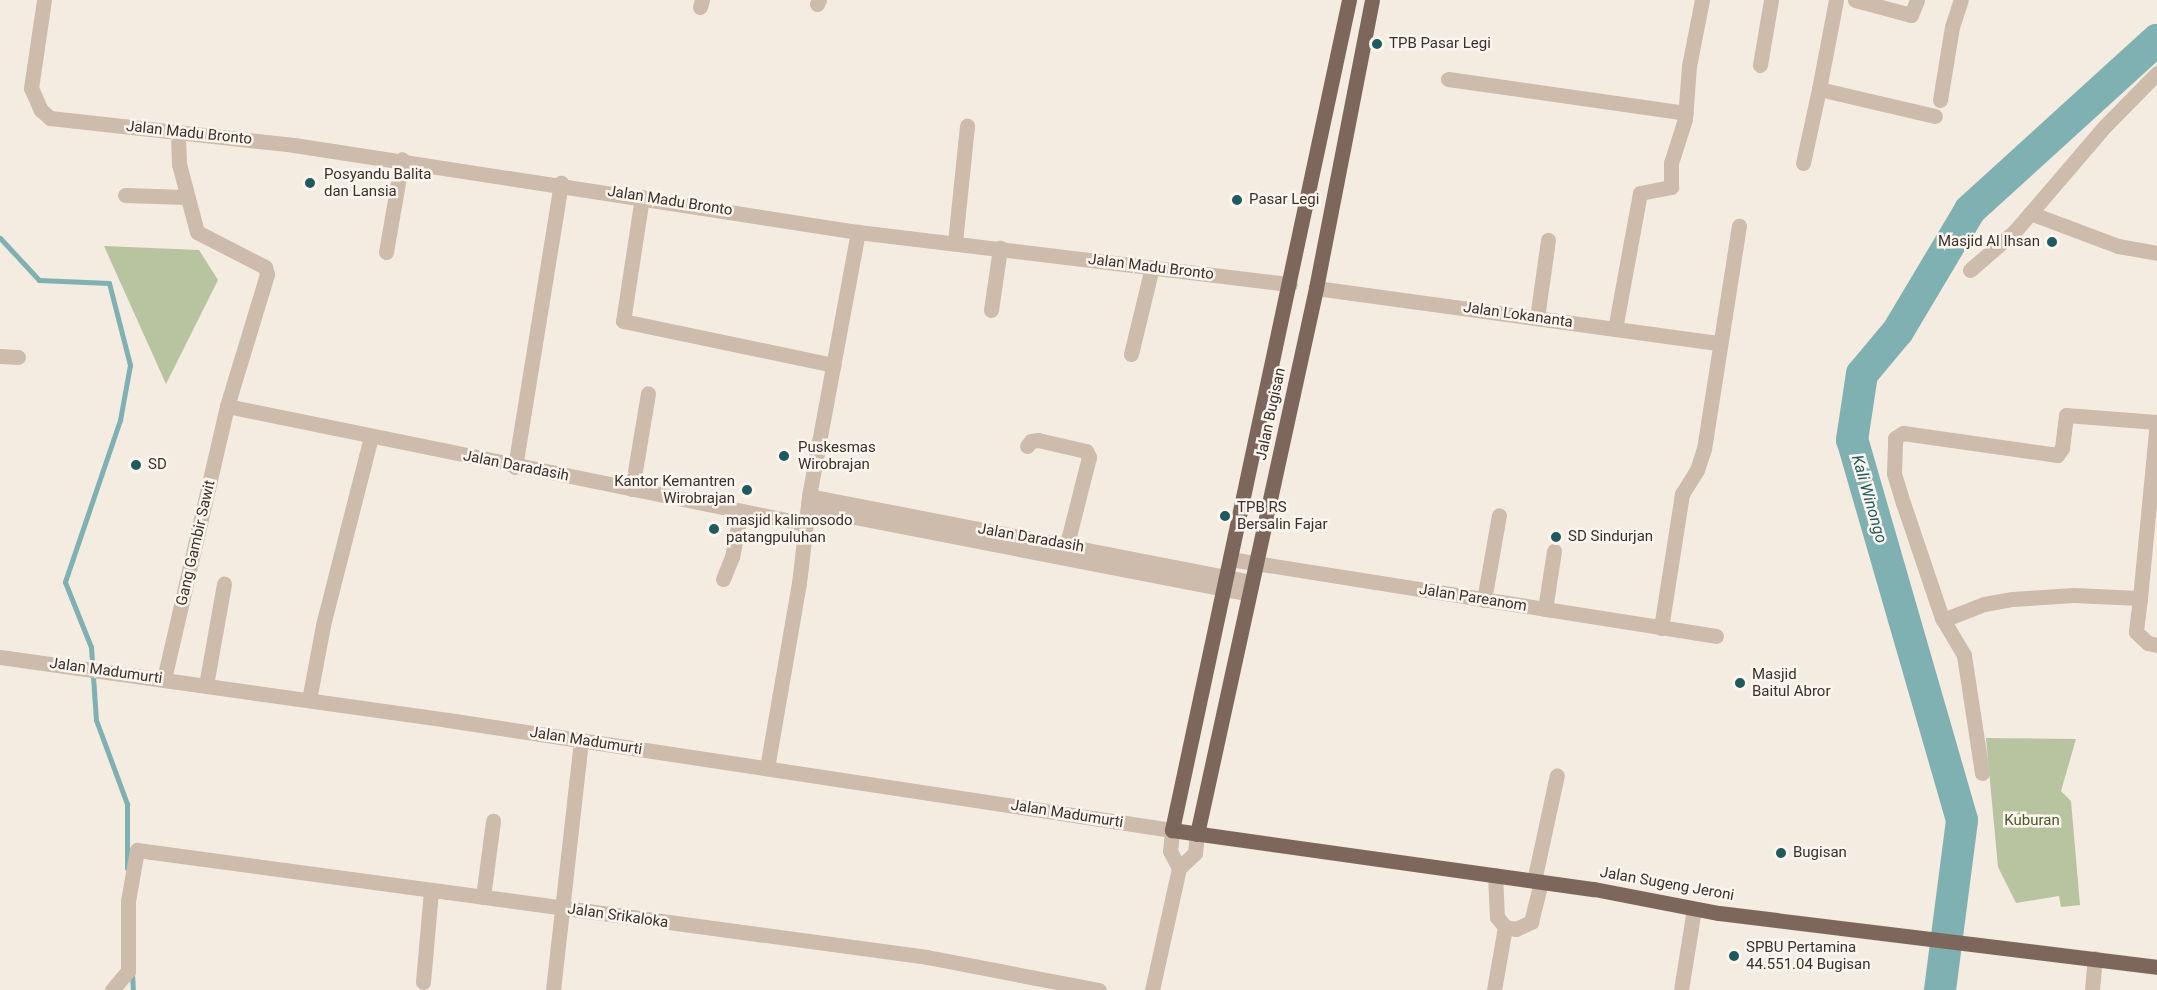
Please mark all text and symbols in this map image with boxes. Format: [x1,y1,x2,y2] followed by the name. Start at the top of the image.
[1389,35,1491,53] place label: TPB Pasar Legi
[1370,37,1384,51] marker: TPB Pasar Legi
[125,117,253,149] street label: Jalan Madu Bronto
[324,165,431,200] place label: Posyandu Balita dan Lansia
[301,174,319,192] marker: Posyandu Balita dan Lansia
[606,182,734,220] street label: Jalan Madu Bronto
[1249,191,1319,209] place label: Pasar Legi
[1230,193,1244,207] marker: Pasar Legi
[1938,233,2040,251] place label: Masjid Al Ihsan
[2045,235,2059,249] marker: Masjid Al Ihsan
[1087,250,1215,284] street label: Jalan Madu Bronto
[1462,298,1574,332] street label: Jalan Lokananta
[1252,366,1290,462] street label: Jalan Bugisan
[798,438,876,473] place label: Puskesmas Wirobrajan
[462,447,570,485] street label: Jalan Daradasih
[775,447,793,465] marker: Puskesmas Wirobrajan
[1847,453,1891,545] water label: Kali Winongo
[148,456,167,474] place label: SD
[129,458,143,472] marker: SD
[614,472,735,507] place label: Kantor Kemantren Wirobrajan
[173,479,219,607] street label: Gang Gambir Sawit
[740,483,754,497] marker: Kantor Kemantren Wirobrajan
[1237,498,1328,533] place label: TPB RS Bersalin Fajar
[1218,509,1232,523] marker: TPB RS Bersalin Fajar
[726,511,853,546] place label: masjid kalimosodo patangpuluhan
[977,520,1085,556] street label: Jalan Daradasih
[707,522,721,536] marker: masjid kalimosodo patangpuluhan
[1568,528,1653,546] place label: SD Sindurjan
[1549,530,1563,544] marker: SD Sindurjan
[1418,581,1528,615] street label: Jalan Pareanom
[48,654,164,688] street label: Jalan Madumurti
[1752,665,1830,700] place label: Masjid Baitul Abror
[1733,676,1747,690] marker: Masjid Baitul Abror
[528,723,644,759] street label: Jalan Madumurti
[1009,796,1125,832] street label: Jalan Madumurti
[2004,812,2060,830] park label: Kuburan
[1793,844,1847,862] place label: Bugisan
[1774,846,1788,860] marker: Bugisan
[1599,863,1735,905] street label: Jalan Sugeng Jeroni
[566,900,670,932] street label: Jalan Srikaloka
[1746,938,1871,973] place label: SPBU Pertamina 44.551.04 Bugisan
[1727,949,1741,963] marker: SPBU Pertamina 44.551.04 Bugisan

